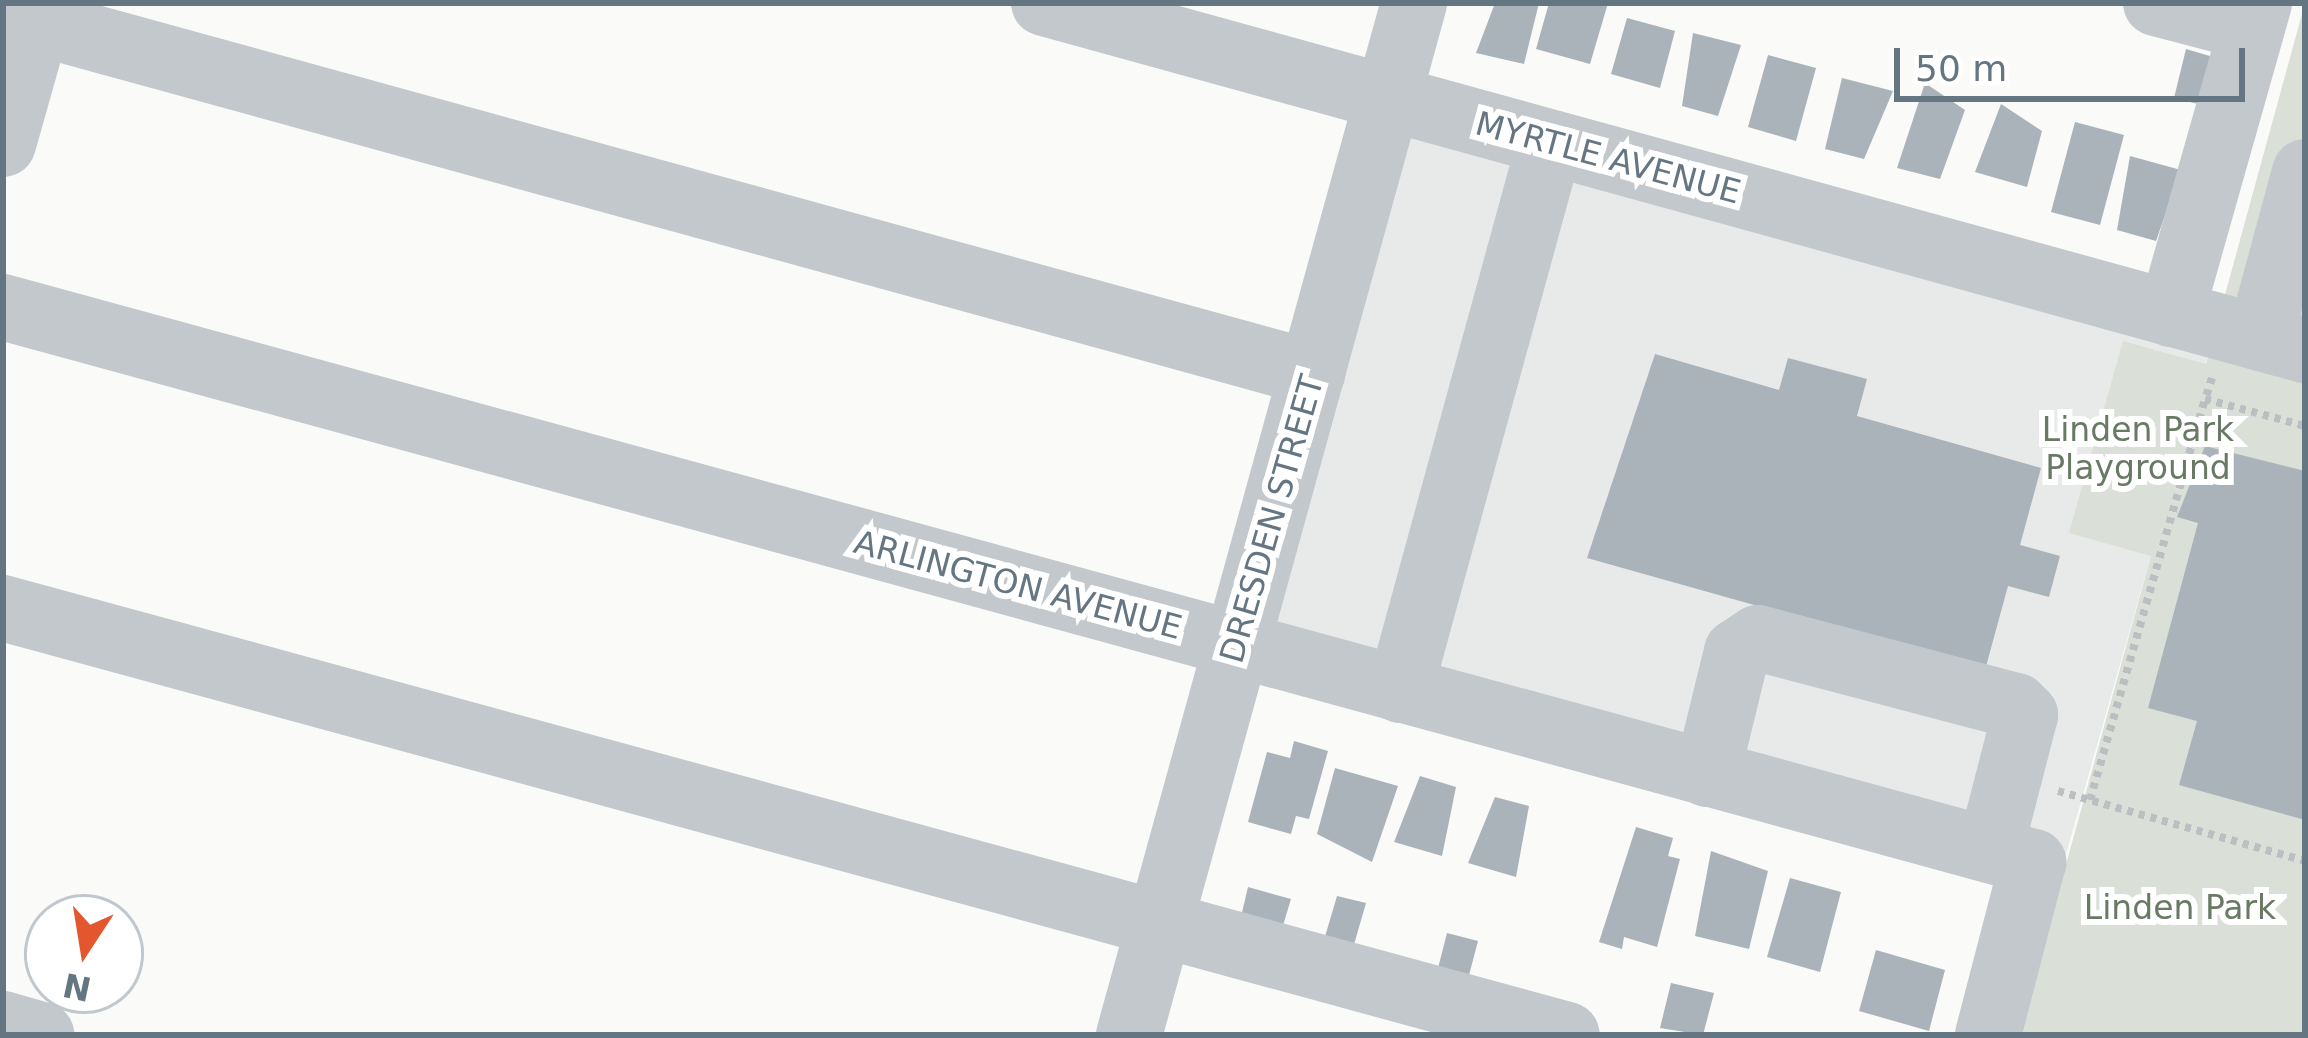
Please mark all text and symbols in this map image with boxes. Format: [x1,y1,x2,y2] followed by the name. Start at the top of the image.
[1900,24,2251,98] scale bar
[1915,48,2007,89] text: 50 m
[1471,104,1745,212] street label: MYRTLE AVENUE
[1212,371,1332,667] street label: DRESDEN STREET
[2042,410,2234,488] park label: Linden Park Playground
[850,522,1186,648] street label: ARLINGTON AVENUE
[2084,888,2276,928] park label: Linden Park
[24,894,144,1014] north arrow
[59,965,95,1009] text: N

